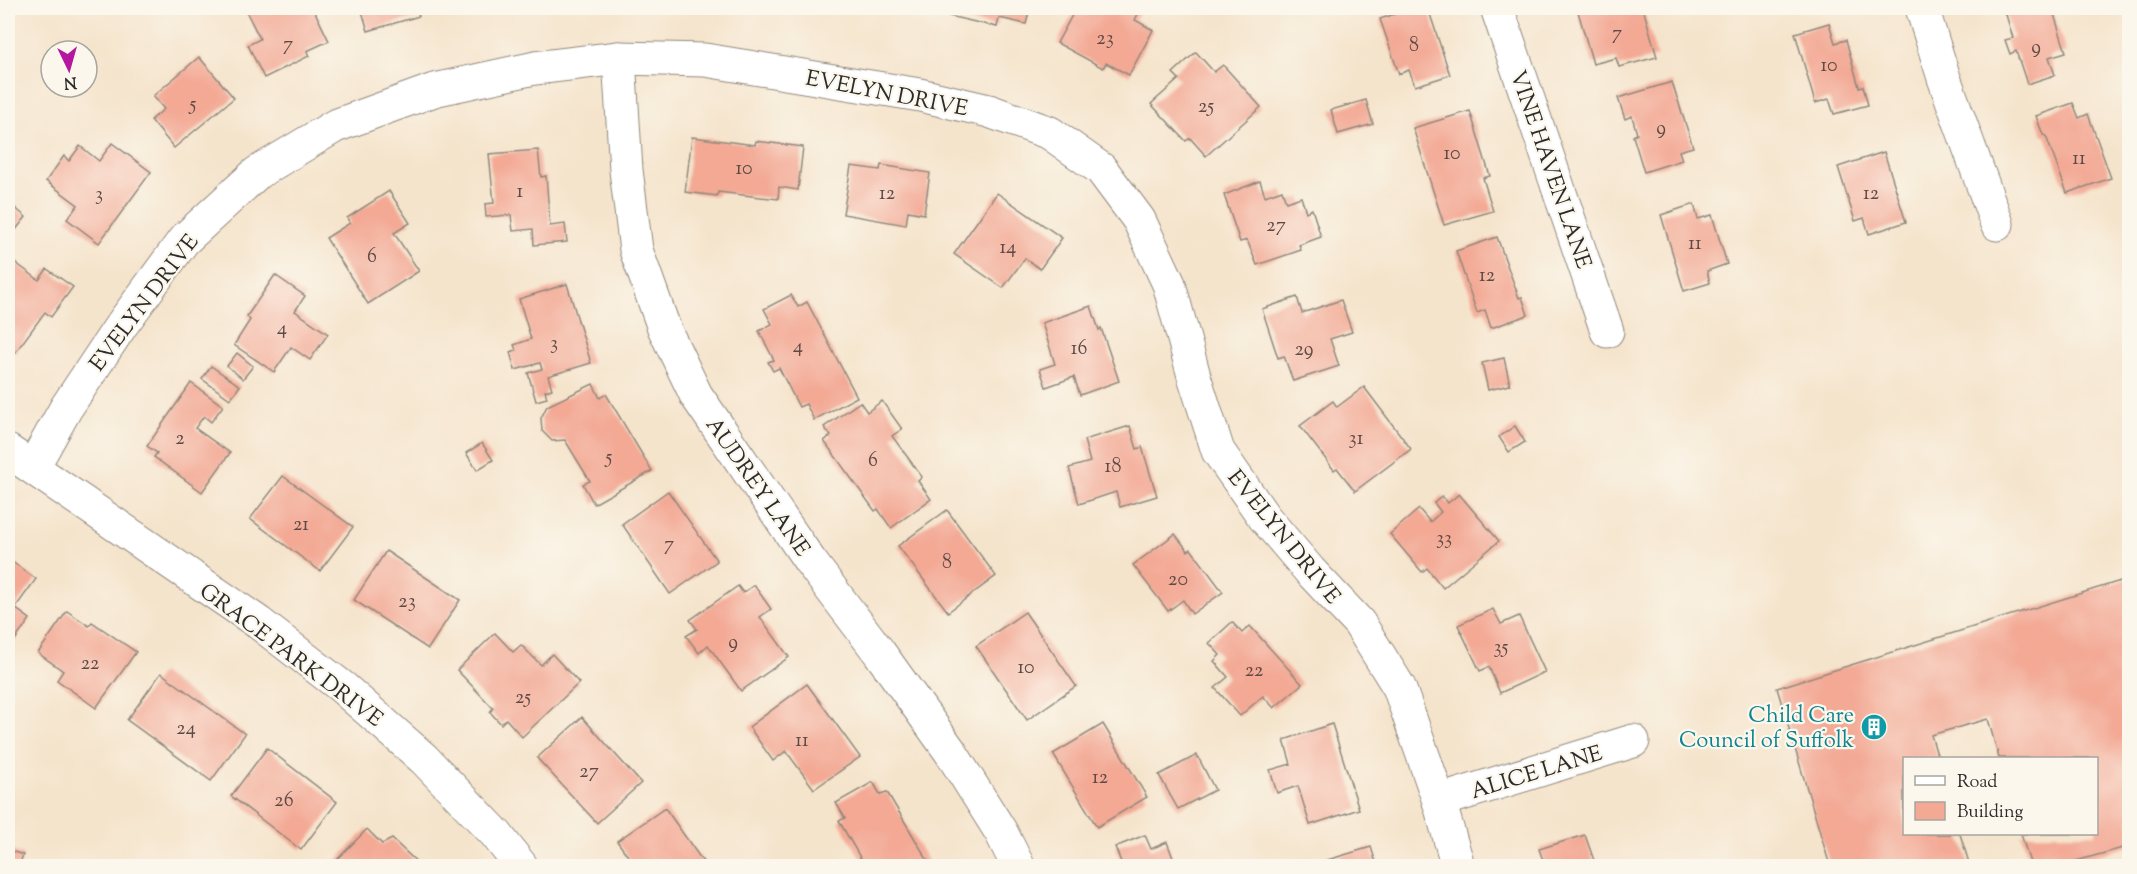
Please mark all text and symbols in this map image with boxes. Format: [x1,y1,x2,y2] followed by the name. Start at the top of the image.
[1612,20,1622,49] house number: 7
[1096,25,1114,54] house number: 23
[283,31,293,60] house number: 7
[1409,32,1419,61] house number: 8
[2031,34,2041,63] house number: 9
[39,39,99,99] north arrow
[1820,52,1838,81] house number: 10
[803,64,970,126] street label: EVELYN DRIVE
[1500,66,1598,273] street label: VINE HAVEN LANE
[63,69,77,93] text: N
[189,91,197,120] house number: 5
[1198,93,1214,122] house number: 25
[1656,115,1666,144] house number: 9
[1443,140,1461,169] house number: 10
[2072,145,2086,174] house number: 11
[735,155,753,184] house number: 10
[517,178,524,207] house number: 1
[879,180,895,209] house number: 12
[1863,180,1879,209] house number: 12
[95,181,103,210] house number: 3
[1266,212,1286,241] house number: 27
[83,228,208,379] street label: EVELYN DRIVE
[1688,230,1702,259] house number: 11
[1000,234,1016,263] house number: 14
[367,243,377,272] house number: 6
[1479,262,1495,291] house number: 12
[277,315,287,344] house number: 4
[550,330,558,359] house number: 3
[793,333,803,362] house number: 4
[1071,335,1087,364] house number: 16
[1294,336,1314,365] house number: 29
[697,412,816,564] street label: AUDREY LANE
[175,425,185,454] house number: 2
[1349,425,1364,454] house number: 31
[605,444,613,473] house number: 5
[868,447,878,476] house number: 6
[1105,453,1121,482] house number: 18
[1218,464,1347,612] street label: EVELYN DRIVE
[293,511,309,540] house number: 21
[1436,525,1452,554] house number: 33
[664,531,674,560] house number: 7
[942,549,952,578] house number: 8
[1168,566,1188,595] house number: 20
[192,577,389,736] street label: GRACE PARK DRIVE
[398,588,416,617] house number: 23
[728,629,738,658] house number: 9
[1494,634,1509,663] house number: 35
[81,650,99,679] house number: 22
[1017,654,1035,683] house number: 10
[1245,657,1263,686] house number: 22
[515,684,531,713] house number: 25
[1679,701,1854,758] place label: Child Care Council of Suffolk
[1859,712,1889,742] building icon: Child Care Council of Suffolk
[176,715,196,744] house number: 24
[795,727,809,756] house number: 11
[1467,739,1607,809] street label: ALICE LANE
[1903,757,2098,835] legend
[579,758,599,787] house number: 27
[1092,764,1108,793] house number: 12
[1957,770,1997,796] text: Road
[274,787,294,816] house number: 26
[1957,800,2023,826] text: Building

